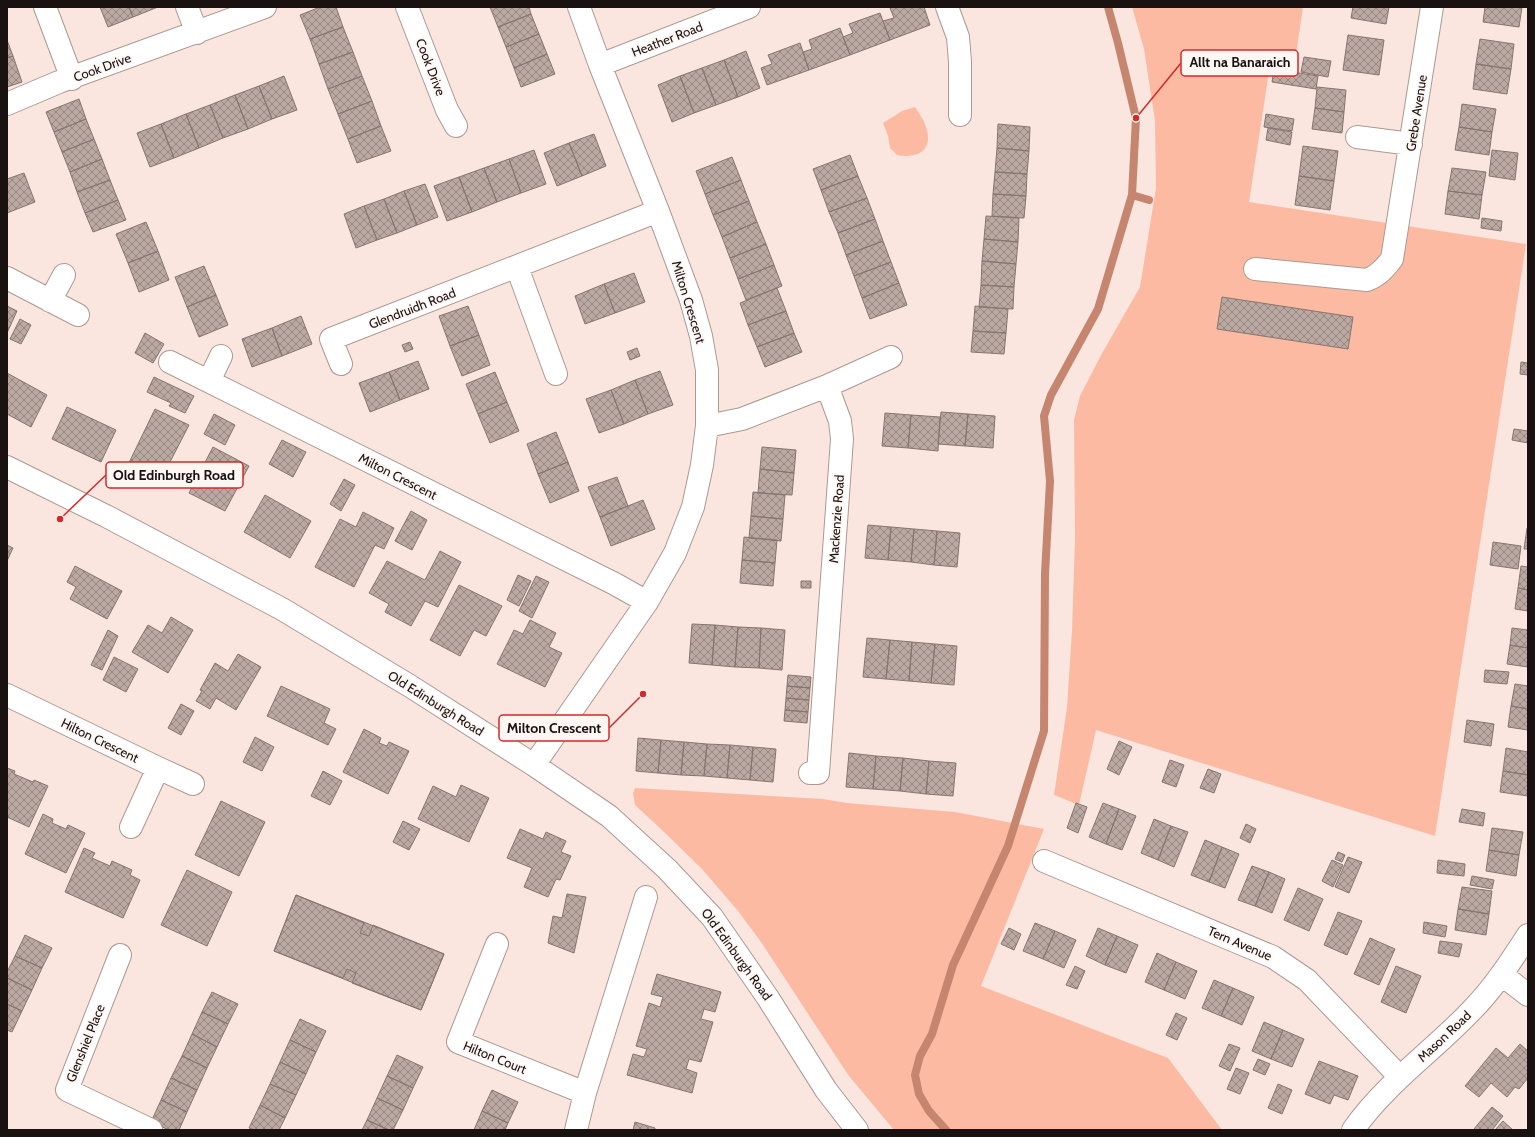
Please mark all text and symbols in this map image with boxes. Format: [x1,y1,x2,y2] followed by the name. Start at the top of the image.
[629,18,705,60] street label: Heather Road
[413,36,449,98] street label: Cook Drive
[71,49,133,85] street label: Cook Drive
[1181,50,1298,76] callout: Allt na Banaraich
[1189,53,1291,71] text: Allt na Banaraich
[1402,73,1430,152] street label: Grebe Avenue
[669,259,709,346] street label: Milton Crescent
[366,284,458,332] street label: Glendruidh Road
[356,449,440,503] street label: Milton Crescent
[106,462,243,488] callout: Old Edinburgh Road
[113,466,235,484] text: Old Edinburgh Road
[825,474,847,564] street label: Mackenzie Road
[385,667,487,739] street label: Old Edinburgh Road
[59,714,142,766] street label: Hilton Crescent
[499,715,609,741] callout: Milton Crescent
[507,719,601,737] text: Milton Crescent
[698,905,776,1003] street label: Old Edinburgh Road
[1206,922,1275,964] street label: Tern Avenue
[62,1001,108,1084] street label: Glenshiel Place
[1414,1007,1474,1065] street label: Mason Road
[461,1037,530,1077] street label: Hilton Court

